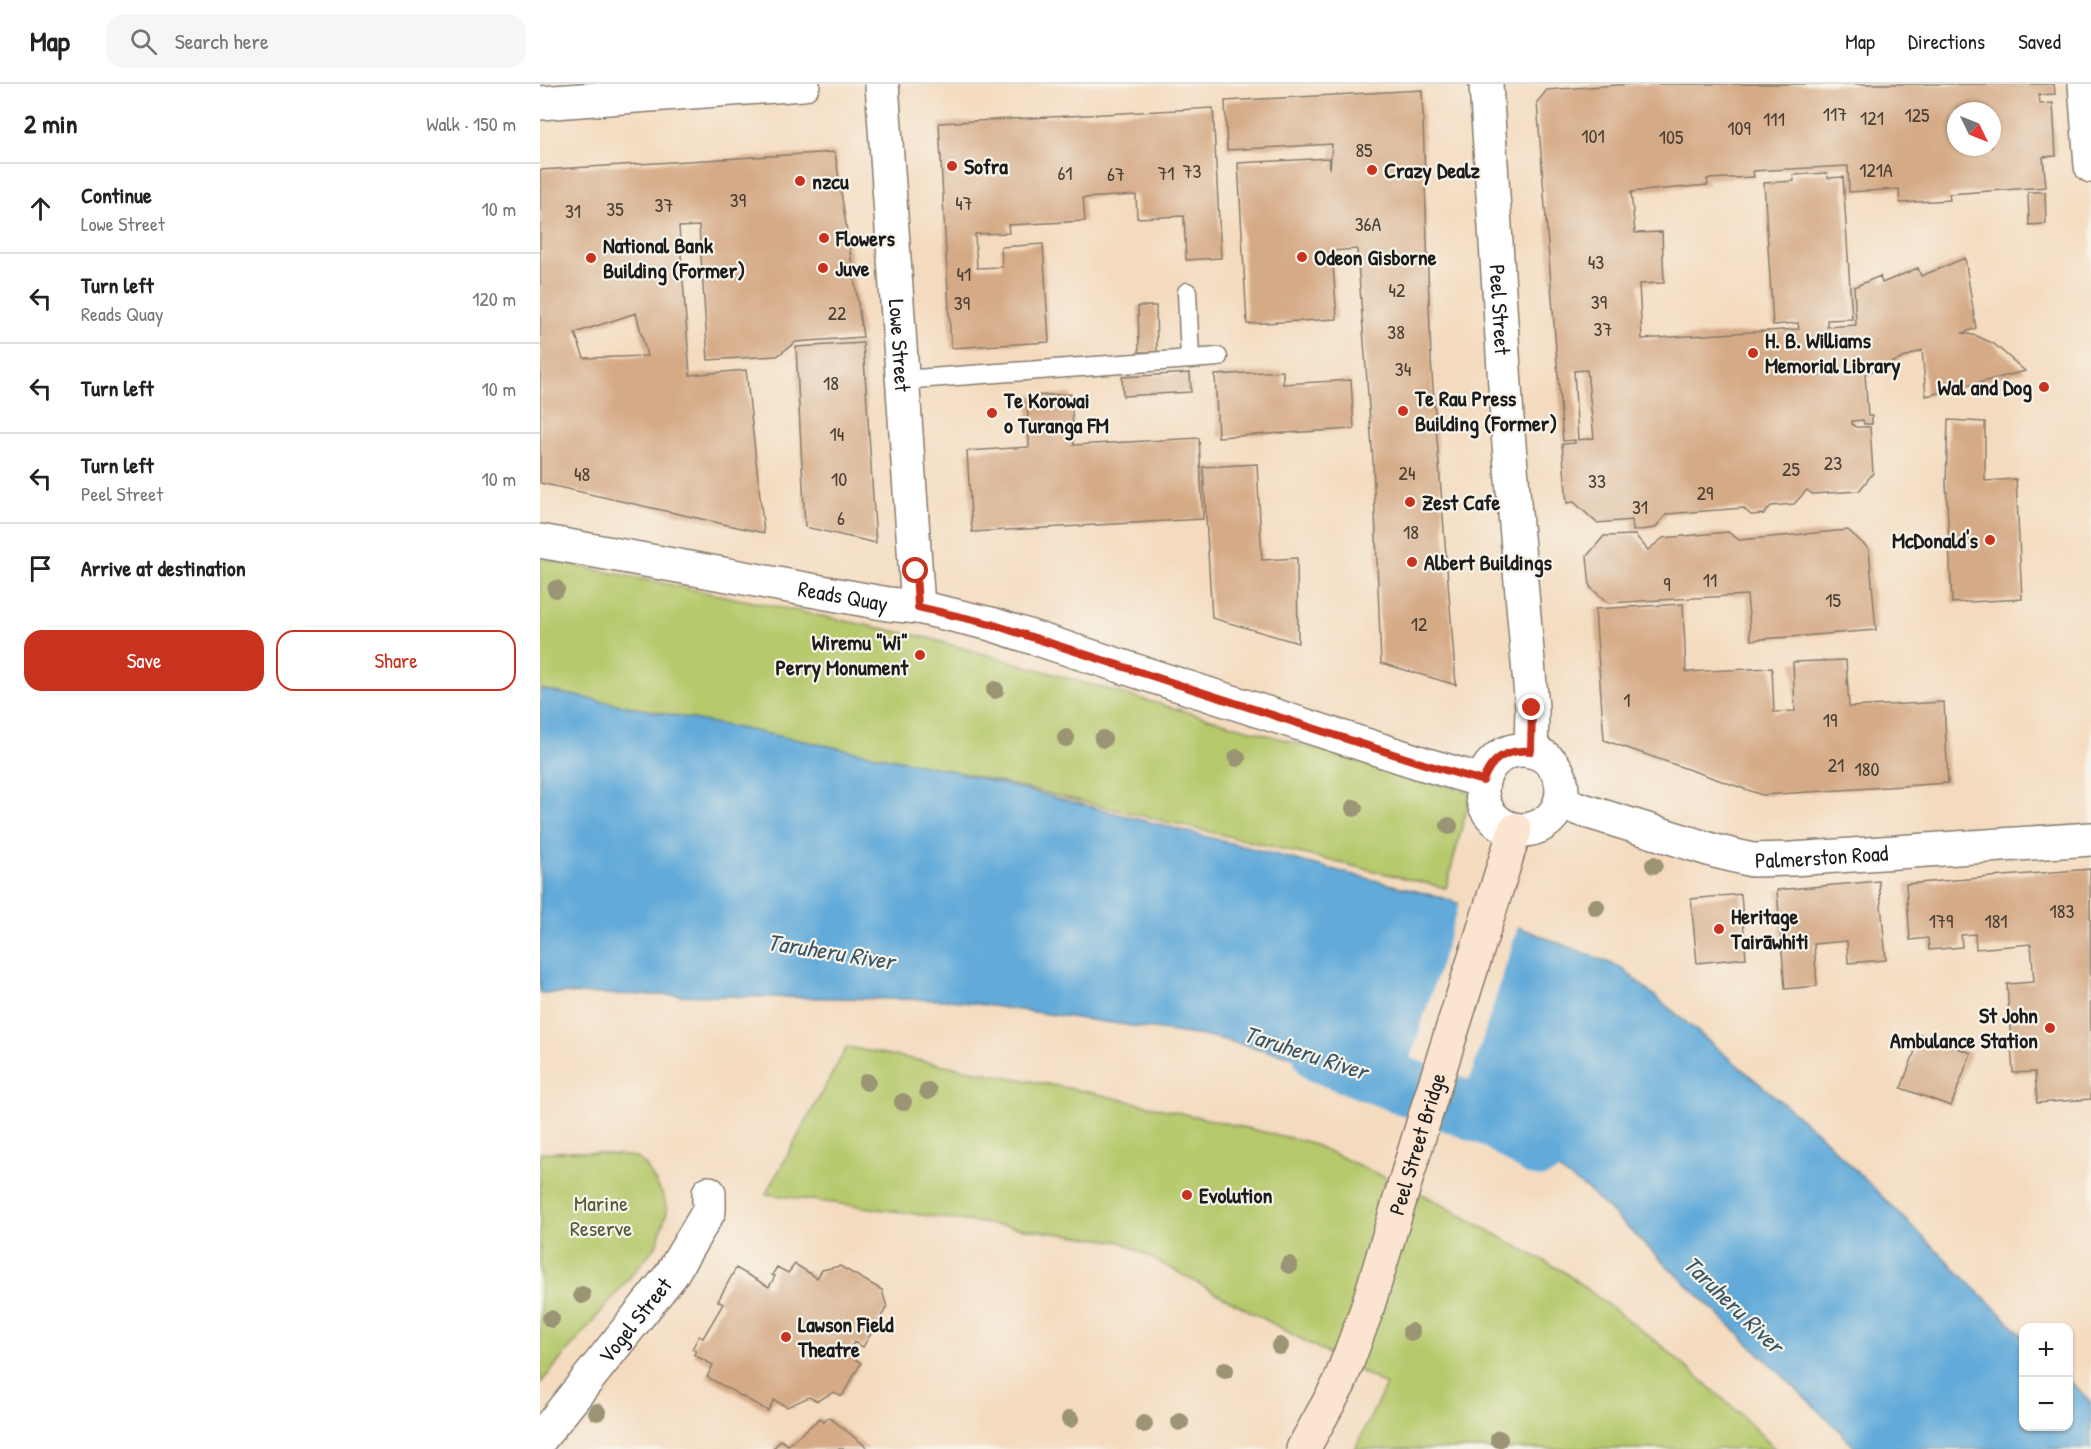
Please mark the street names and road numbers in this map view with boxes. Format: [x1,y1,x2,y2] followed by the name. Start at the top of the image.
[1482,264,1518,356] street label: Peel Street
[882,298,918,393] street label: Lowe Street
[796,573,890,619] street label: Reads Quay
[1755,838,1890,875] street label: Palmerston Road
[1381,1069,1453,1218] street label: Peel Street Bridge
[591,1271,679,1369] street label: Vogel Street

